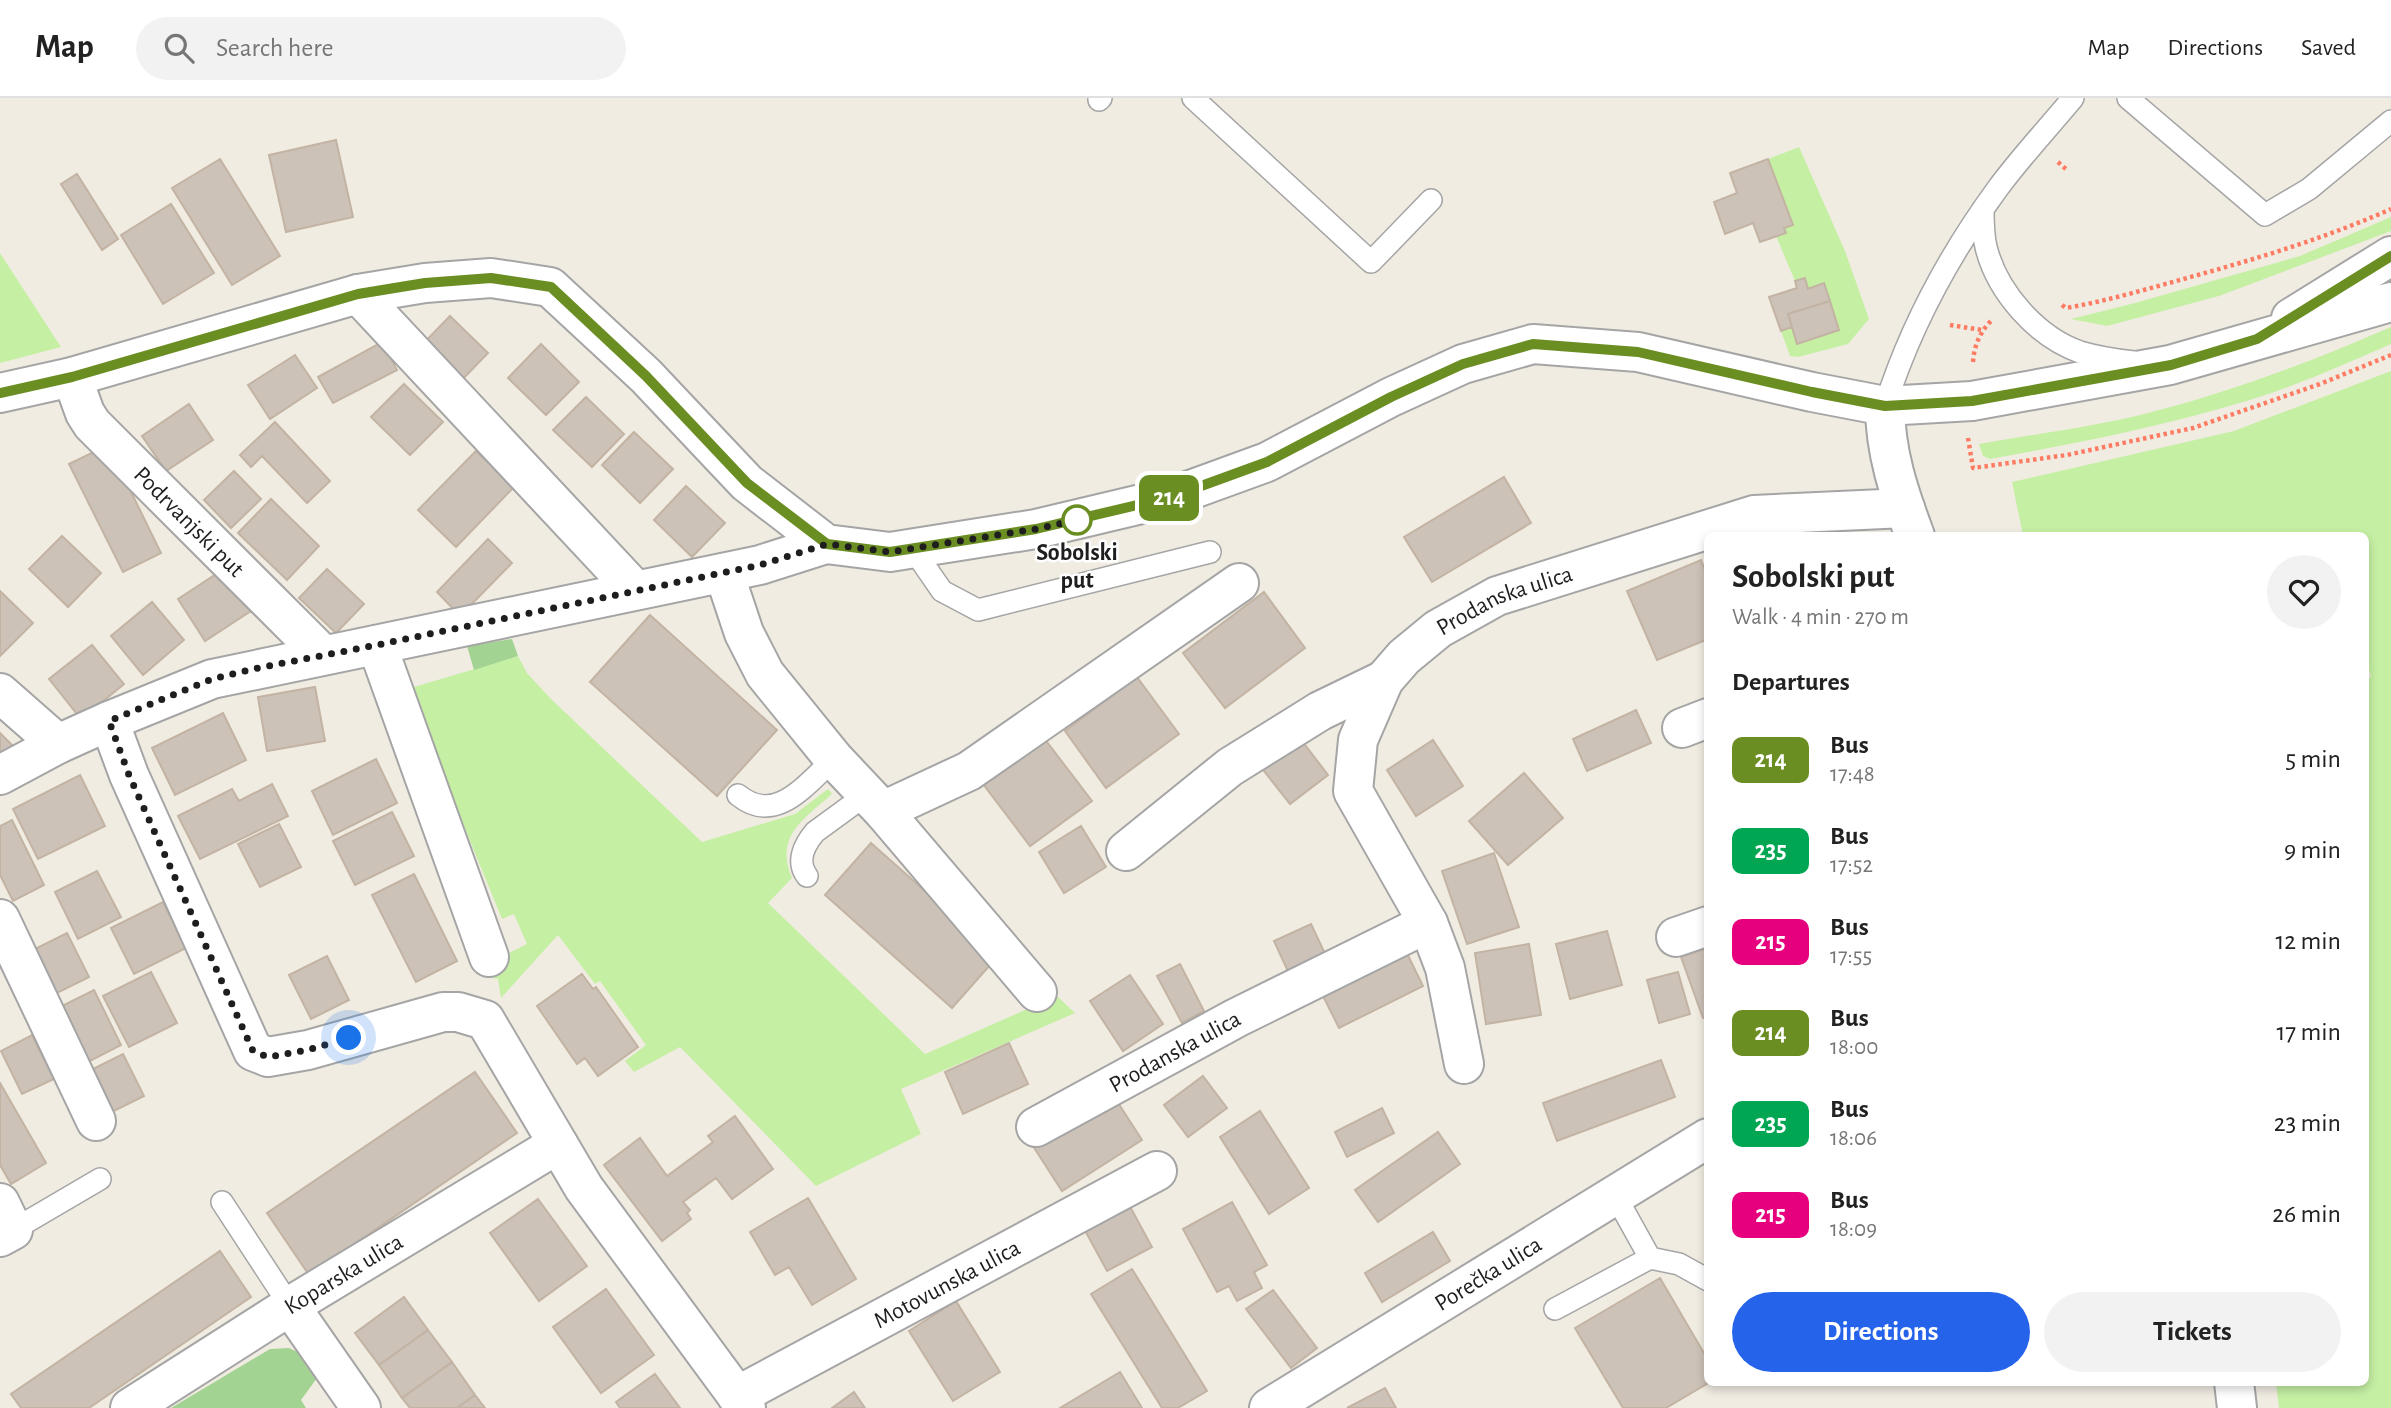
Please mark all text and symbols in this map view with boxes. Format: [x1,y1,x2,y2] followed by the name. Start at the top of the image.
[136,17,626,80] search box
[160,29,198,67] icon: search
[35,31,94,64] text: Map
[216,35,334,61] text: Search here
[2087,36,2129,60] text: Map
[2167,36,2263,60] text: Directions
[2301,36,2356,60] text: Saved
[129,462,249,582] street label: Podrvanjski put
[1129,475,1209,521] line badge: 214
[1153,486,1185,510] text: 214
[1062,505,1092,535] marker: Sobolski put
[1036,541,1118,593] place label: Sobolski put
[2267,555,2341,629] button: heart
[1732,561,1895,594] text: Sobolski put
[1433,562,1576,640] street label: Prodanska ulica
[1732,606,1909,629] text: Walk · 4 min · 270 m
[1732,669,1850,695] text: Departures
[1830,732,1869,758] text: Bus
[2285,746,2341,772] text: 5 min
[1754,748,1787,772] text: 214
[1830,763,1875,786] text: 17:48
[1830,823,1869,849] text: Bus
[2284,837,2341,863] text: 9 min
[1754,839,1787,863] text: 235
[1830,854,1873,877] text: 17:52
[1830,914,1869,940] text: Bus
[2275,928,2341,954] text: 12 min
[1755,930,1786,954] text: 215
[1830,945,1872,968] text: 17:55
[1830,1005,1869,1031] text: Bus
[1105,1007,1245,1098] street label: Prodanska ulica
[2276,1019,2341,1045] text: 17 min
[331,1020,366,1055] your location
[1754,1021,1787,1045] text: 214
[1830,1036,1878,1059] text: 18:00
[1830,1096,1869,1122] text: Bus
[2274,1110,2341,1136] text: 23 min
[1754,1112,1787,1136] text: 235
[1830,1127,1877,1150] text: 18:06
[1830,1187,1869,1213] text: Bus
[2272,1201,2341,1227] text: 26 min
[1755,1203,1786,1227] text: 215
[1830,1218,1877,1241] text: 18:09
[280,1230,407,1320] street label: Koparska ulica
[1431,1232,1546,1316] street label: Porečka ulica
[870,1236,1024,1333] street label: Motovunska ulica
[1732,1292,2030,1372] button: Directions
[2044,1292,2341,1372] button: Tickets

